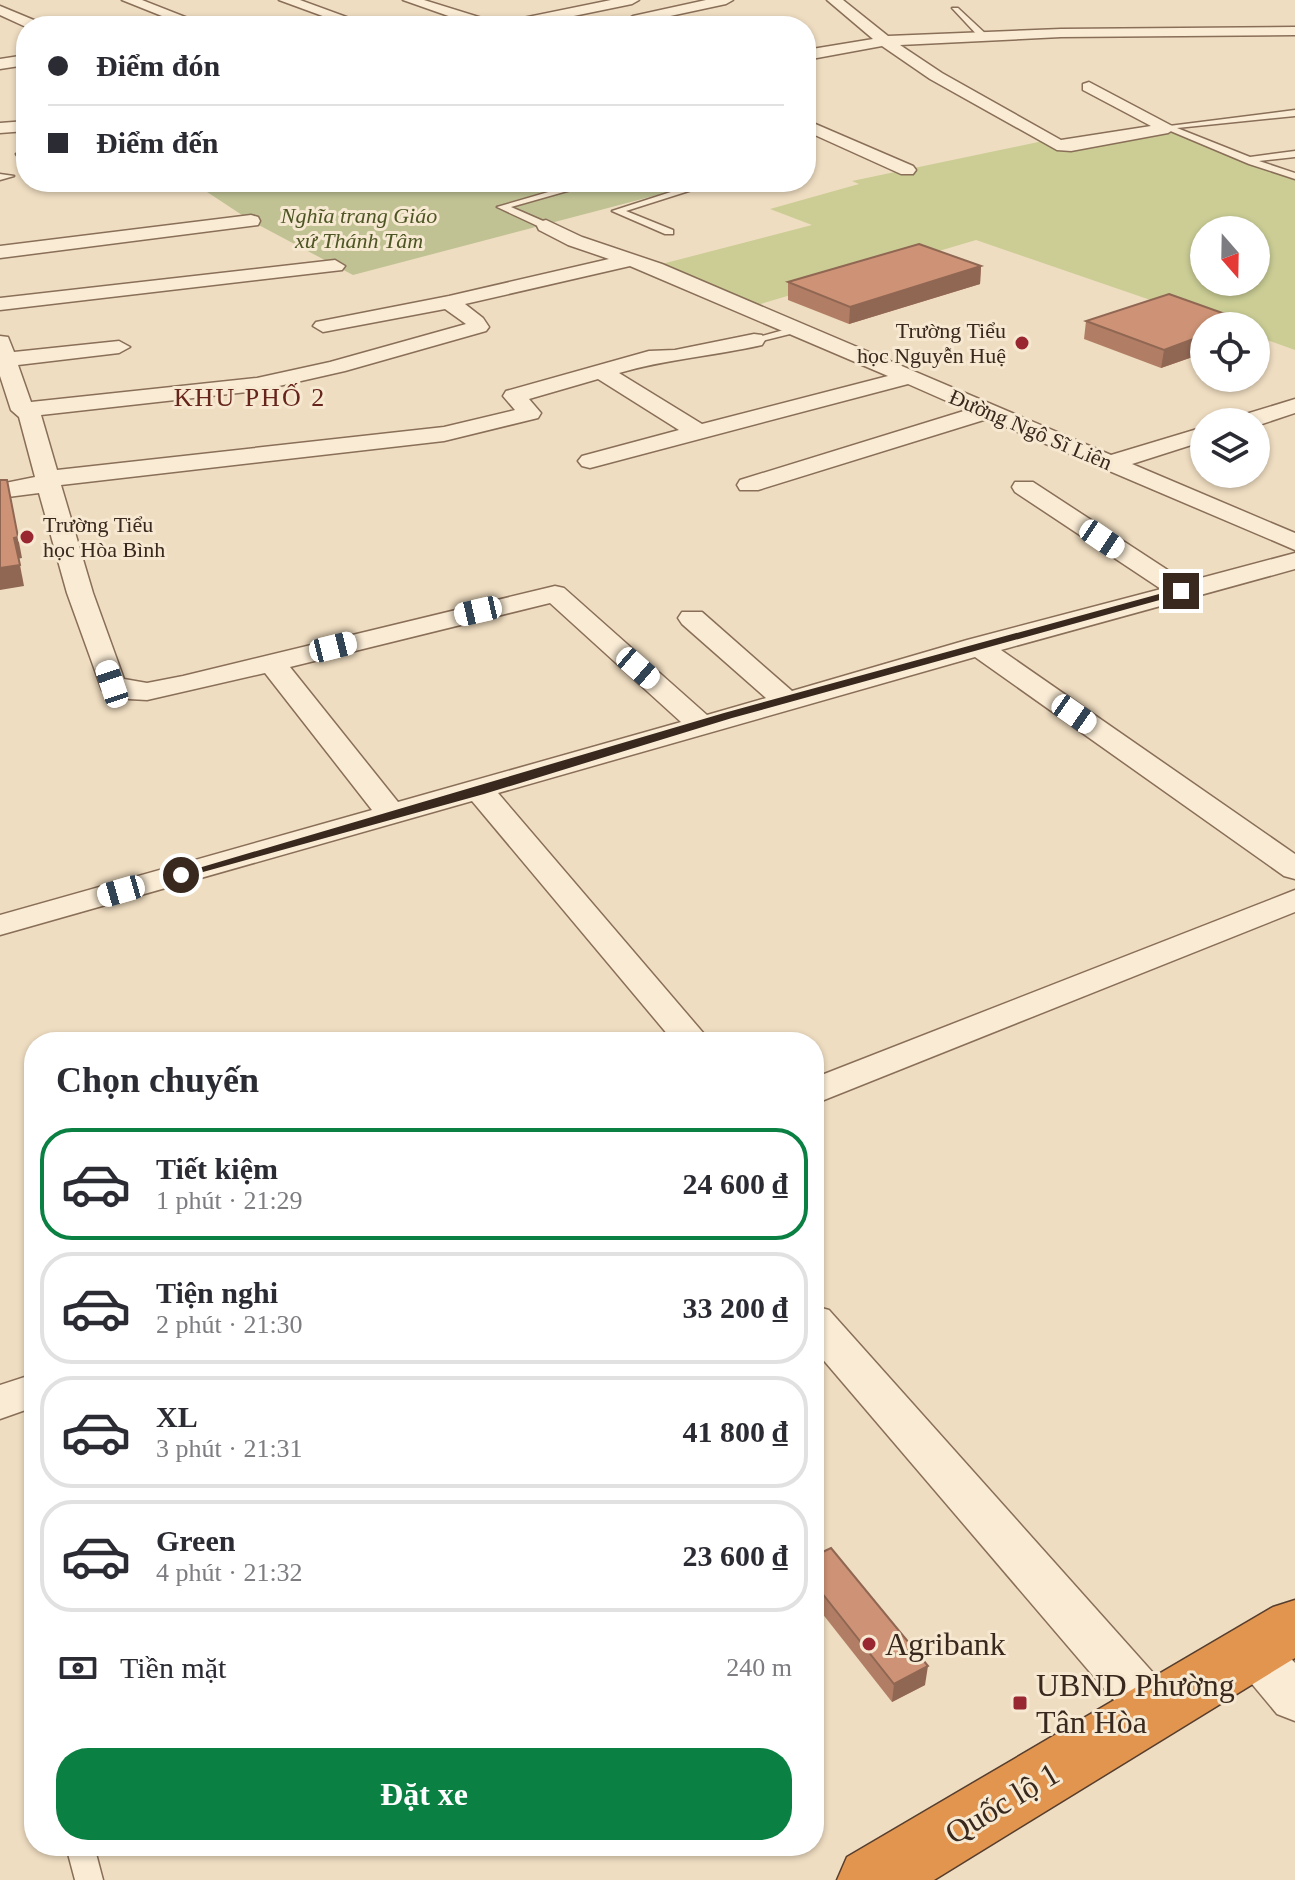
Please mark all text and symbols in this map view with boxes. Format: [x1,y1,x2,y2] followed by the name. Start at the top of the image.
[96,49,220,82] text: Điểm đón
[96,126,219,159] text: Điểm đến
[280,203,437,253] park label: Nghĩa trang Giáo xứ Thánh Tâm
[1190,216,1270,296] north arrow
[1190,216,1270,488] map controls
[1190,312,1270,392] button: locate
[857,318,1006,368] place label: Trường Tiểu học Nguyễn Huệ
[1013,334,1031,352] marker: Trường Tiểu học Nguyễn Huệ
[174,383,326,412] district label: KHU PHỐ 2
[946,384,1116,475] street label: Đường Ngô Sĩ Liên
[1190,408,1270,488] button: layers
[43,512,165,562] place label: Trường Tiểu học Hòa Bình
[1075,516,1129,562] car
[18,528,36,546] marker: Trường Tiểu học Hòa Bình
[1163,573,1199,609] route end
[452,594,504,628] car
[307,630,359,664] car
[612,643,664,693] car
[93,657,131,711] car
[1047,690,1101,738] car
[163,857,199,893] route start
[95,873,147,909] car
[56,1060,259,1100] text: Chọn chuyến
[60,1148,132,1220] icon: car
[156,1152,278,1185] text: Tiết kiệm
[683,1167,788,1200] text: 24 600 ₫
[156,1186,303,1215] text: 1 phút · 21:29
[60,1272,132,1344] icon: car
[156,1276,278,1309] text: Tiện nghi
[683,1291,788,1324] text: 33 200 ₫
[156,1310,303,1339] text: 2 phút · 21:30
[60,1396,132,1468] icon: car
[156,1400,198,1433] text: XL
[683,1415,788,1448] text: 41 800 ₫
[156,1434,303,1463] text: 3 phút · 21:31
[60,1520,132,1592] icon: car
[156,1524,235,1557] text: Green
[683,1539,788,1572] text: 23 600 ₫
[156,1558,303,1587] text: 4 phút · 21:32
[885,1626,1006,1662] place label: Agribank
[860,1635,878,1653] marker: Agribank
[56,1646,100,1690] icon: cash
[120,1651,226,1684] text: Tiền mặt
[726,1653,792,1682] text: 240 m
[1036,1667,1235,1740] place label: UBND Phường Tân Hòa
[1011,1694,1029,1712] marker: UBND Phường Tân Hòa
[56,1748,792,1840] button: Đặt xe
[939,1755,1065,1851] street label: Quốc lộ 1

